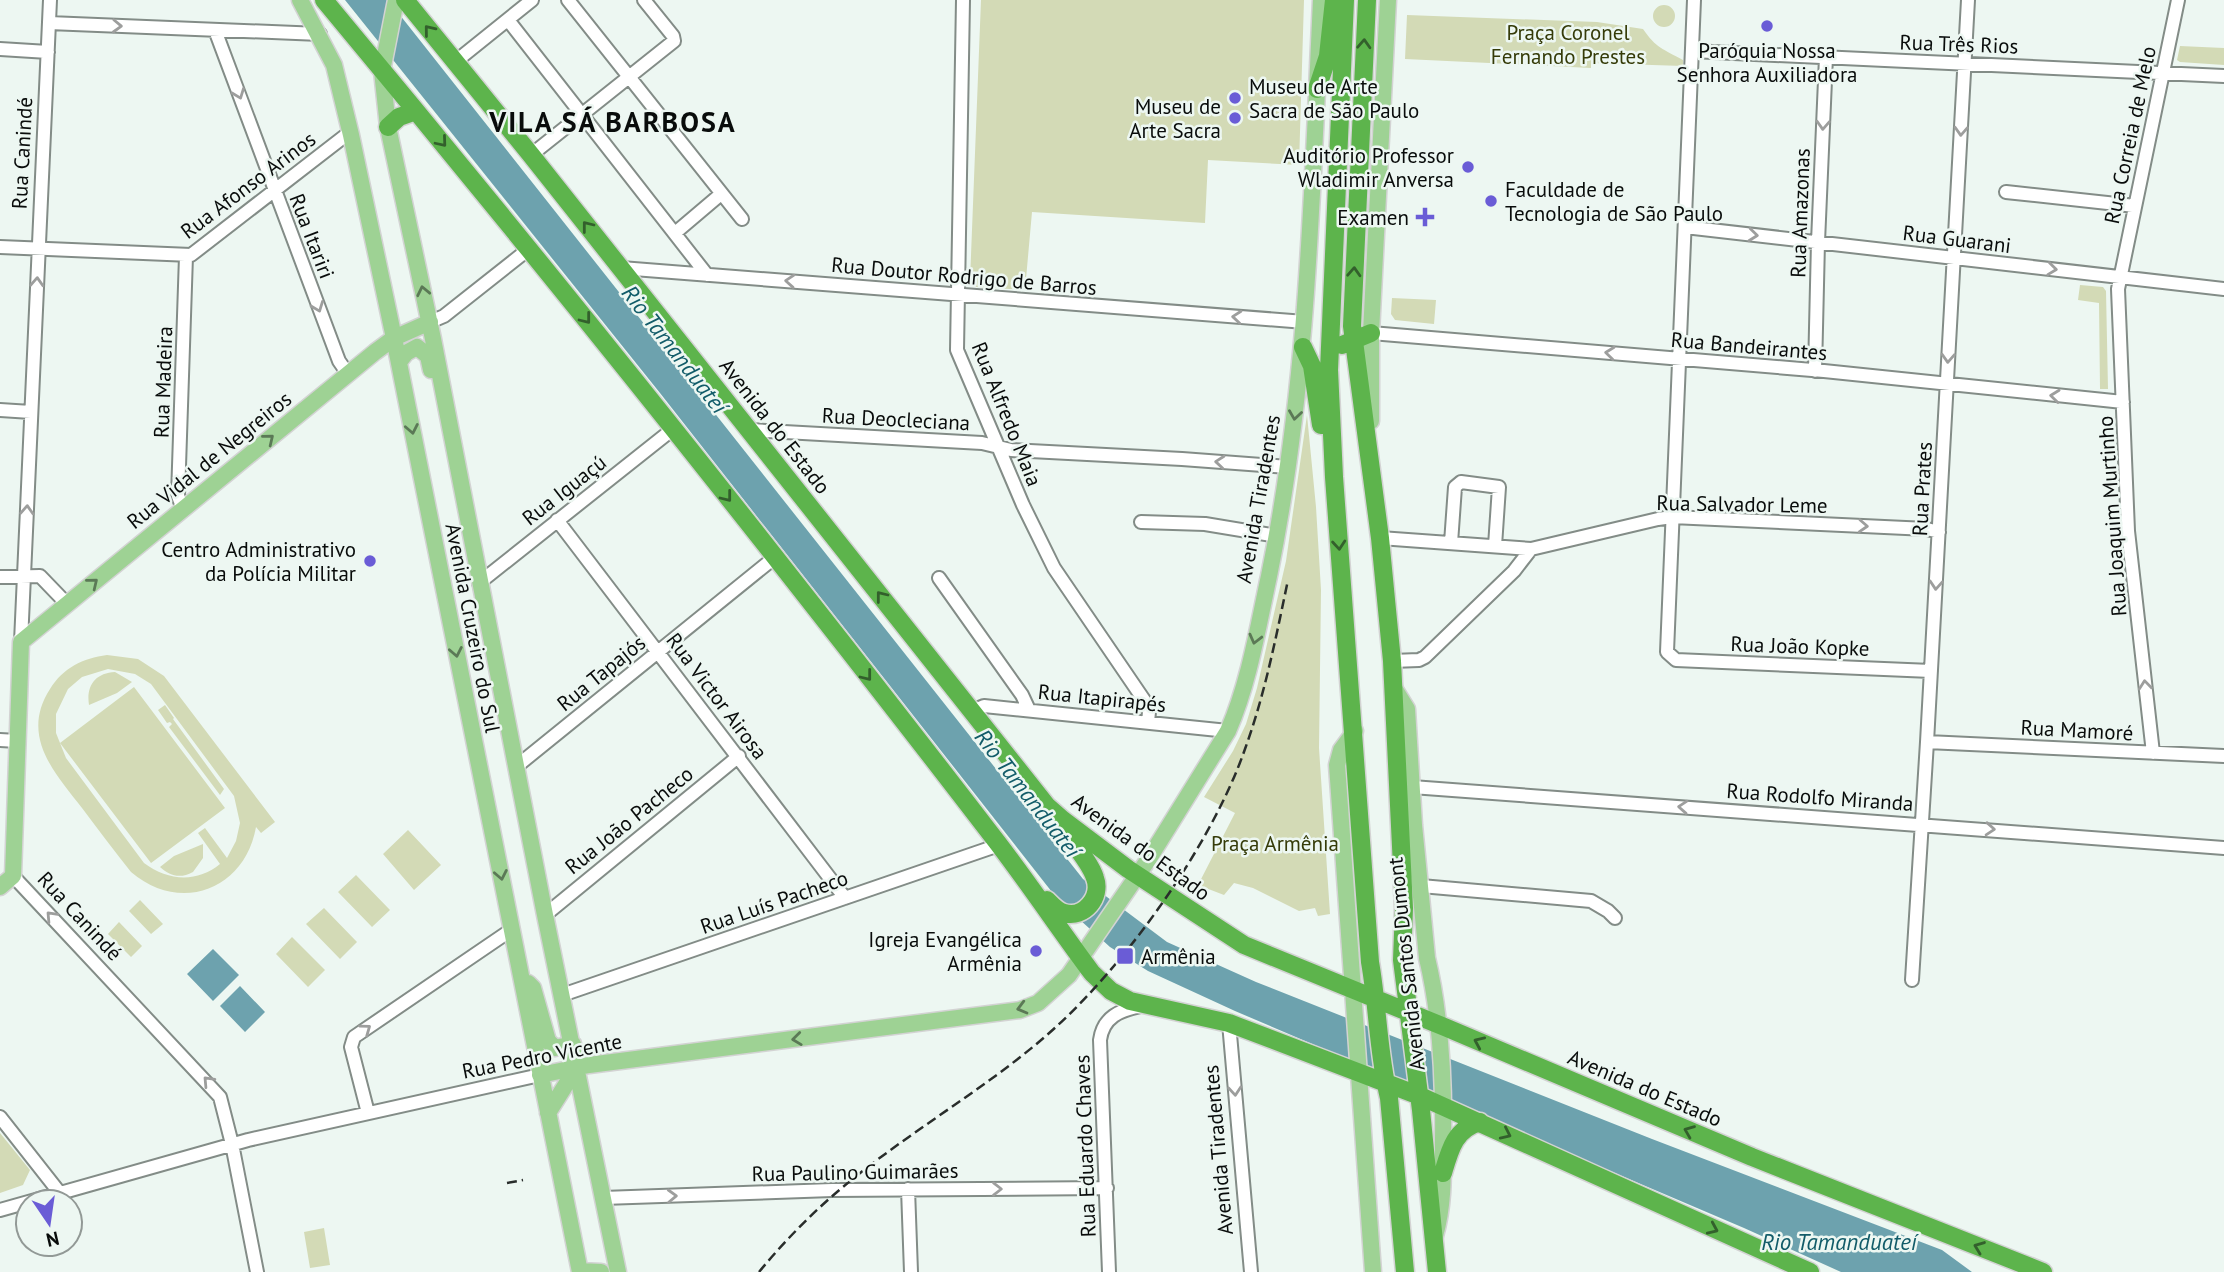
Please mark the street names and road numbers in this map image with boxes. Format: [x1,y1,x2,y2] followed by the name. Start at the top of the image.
[1899,28,2019,60] street label: Rua Três Rios
[2098,44,2162,226] street label: Rua Correia de Melo
[6,96,38,210] street label: Rua Canindé
[175,125,321,245] street label: Rua Afonso Arinos
[1784,148,1816,278] street label: Rua Amazonas
[283,190,341,282] street label: Rua Itariri
[1901,219,2013,259] street label: Rua Guarani
[830,251,1098,301] street label: Rua Doutor Rodrigo de Barros
[148,326,178,438] street label: Rua Madeira
[1670,326,1828,366] street label: Rua Bandeirantes
[966,338,1048,490] street label: Rua Alfredo Maia
[714,353,836,499] street label: Avenida do Estado
[121,385,297,535] street label: Rua Vidal de Negreiros
[821,402,971,436] street label: Rua Deocleciana
[1230,413,1286,585] street label: Avenida Tiradentes
[2092,415,2132,617] street label: Rua Joaquim Murtinho
[1906,441,1938,537] street label: Rua Prates
[516,449,612,531] street label: Rua Iguaçú
[1656,489,1828,519] street label: Rua Salvador Leme
[439,521,507,735] street label: Avenida Cruzeiro do Sul
[661,627,773,765] street label: Rua Victor Airosa
[551,629,651,717] street label: Rua Tapajós
[1730,630,1870,662] street label: Rua João Kopke
[1037,678,1167,718] street label: Rua Itapirapés
[2020,714,2134,746] street label: Rua Mamoré
[559,760,699,880] street label: Rua João Pacheco
[1726,777,1914,817] street label: Rua Rodolfo Miranda
[1066,788,1216,906] street label: Avenida do Estado
[1381,856,1431,1072] street label: Avenida Santos Dumont
[697,864,851,940] street label: Rua Luís Pacheco
[32,866,128,966] street label: Rua Canindé
[460,1027,624,1085] street label: Rua Pedro Vicente
[1564,1043,1726,1133] street label: Avenida do Estado
[1068,1054,1102,1238] street label: Rua Eduardo Chaves
[1197,1064,1239,1236] street label: Avenida Tiradentes
[751,1157,959,1187] street label: Rua Paulino Guimarães

